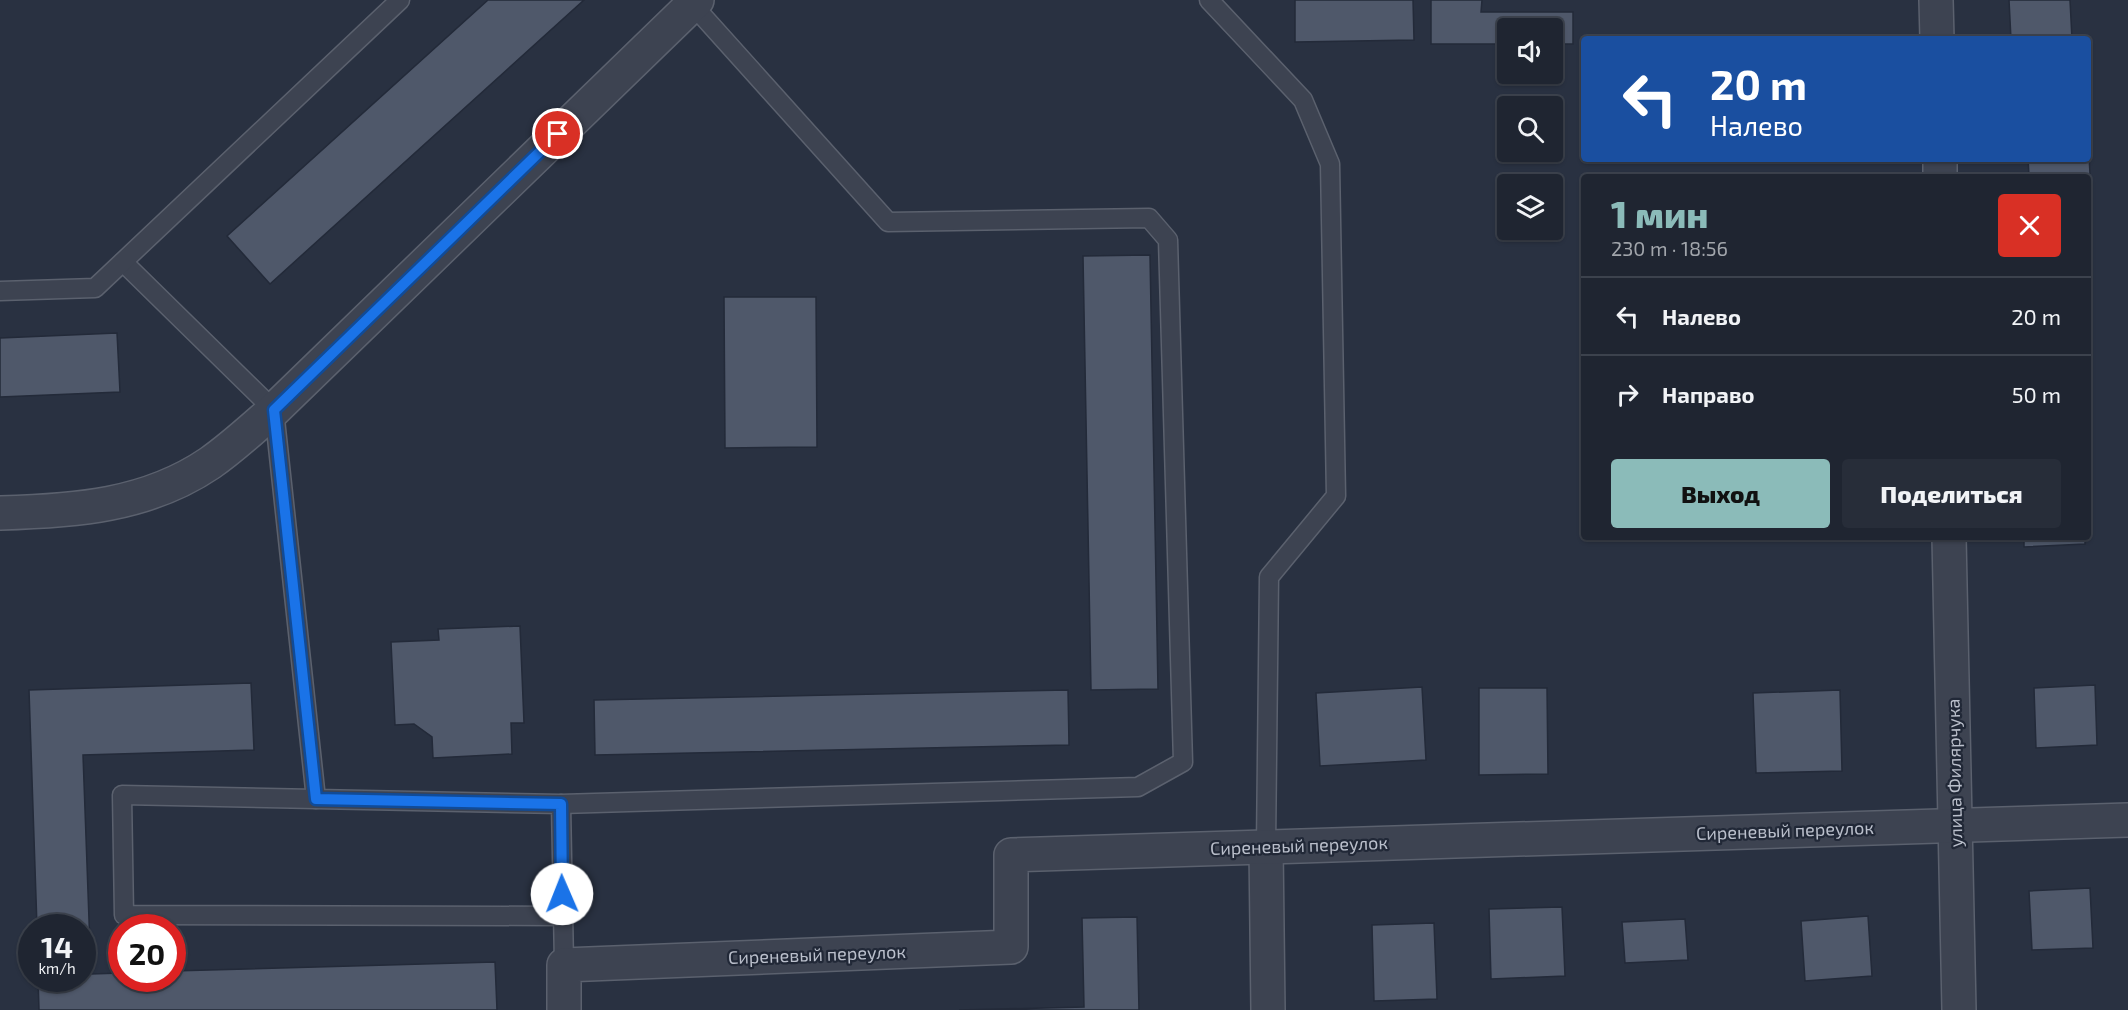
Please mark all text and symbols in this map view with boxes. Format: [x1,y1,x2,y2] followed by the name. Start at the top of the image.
[1497,18,1563,240] map controls
[1497,18,1563,84] button: sound
[1710,58,1807,108] text: 20 m
[1611,60,1689,138] icon: left
[1497,96,1563,162] button: search
[532,108,583,159] pin
[1710,109,1803,141] text: Налево
[541,117,574,150] icon: arrive
[1497,174,1563,240] button: layers
[1611,192,1709,235] text: 1 мин
[1998,194,2061,257] button: close
[1611,236,1728,260] text: 230 m · 18:56
[1611,300,1644,333] icon: left
[1662,303,1741,329] text: Налево
[2011,303,2061,329] text: 20 m
[1611,378,1644,411] icon: right
[1662,381,1755,407] text: Направо
[2012,381,2061,407] text: 50 m
[1611,459,1830,528] button: Выход
[1842,459,2061,528] button: Поделиться
[1942,698,1966,848] street label: улица Филярчука
[1696,816,1875,844] street label: Сиреневый переулок
[1210,831,1389,859] street label: Сиреневый переулок
[530,862,594,926] position arrow
[108,914,186,992] speed limit sign: 20
[41,928,73,964] text: 14
[728,940,907,968] street label: Сиреневый переулок
[38,959,76,977] text: km/h

